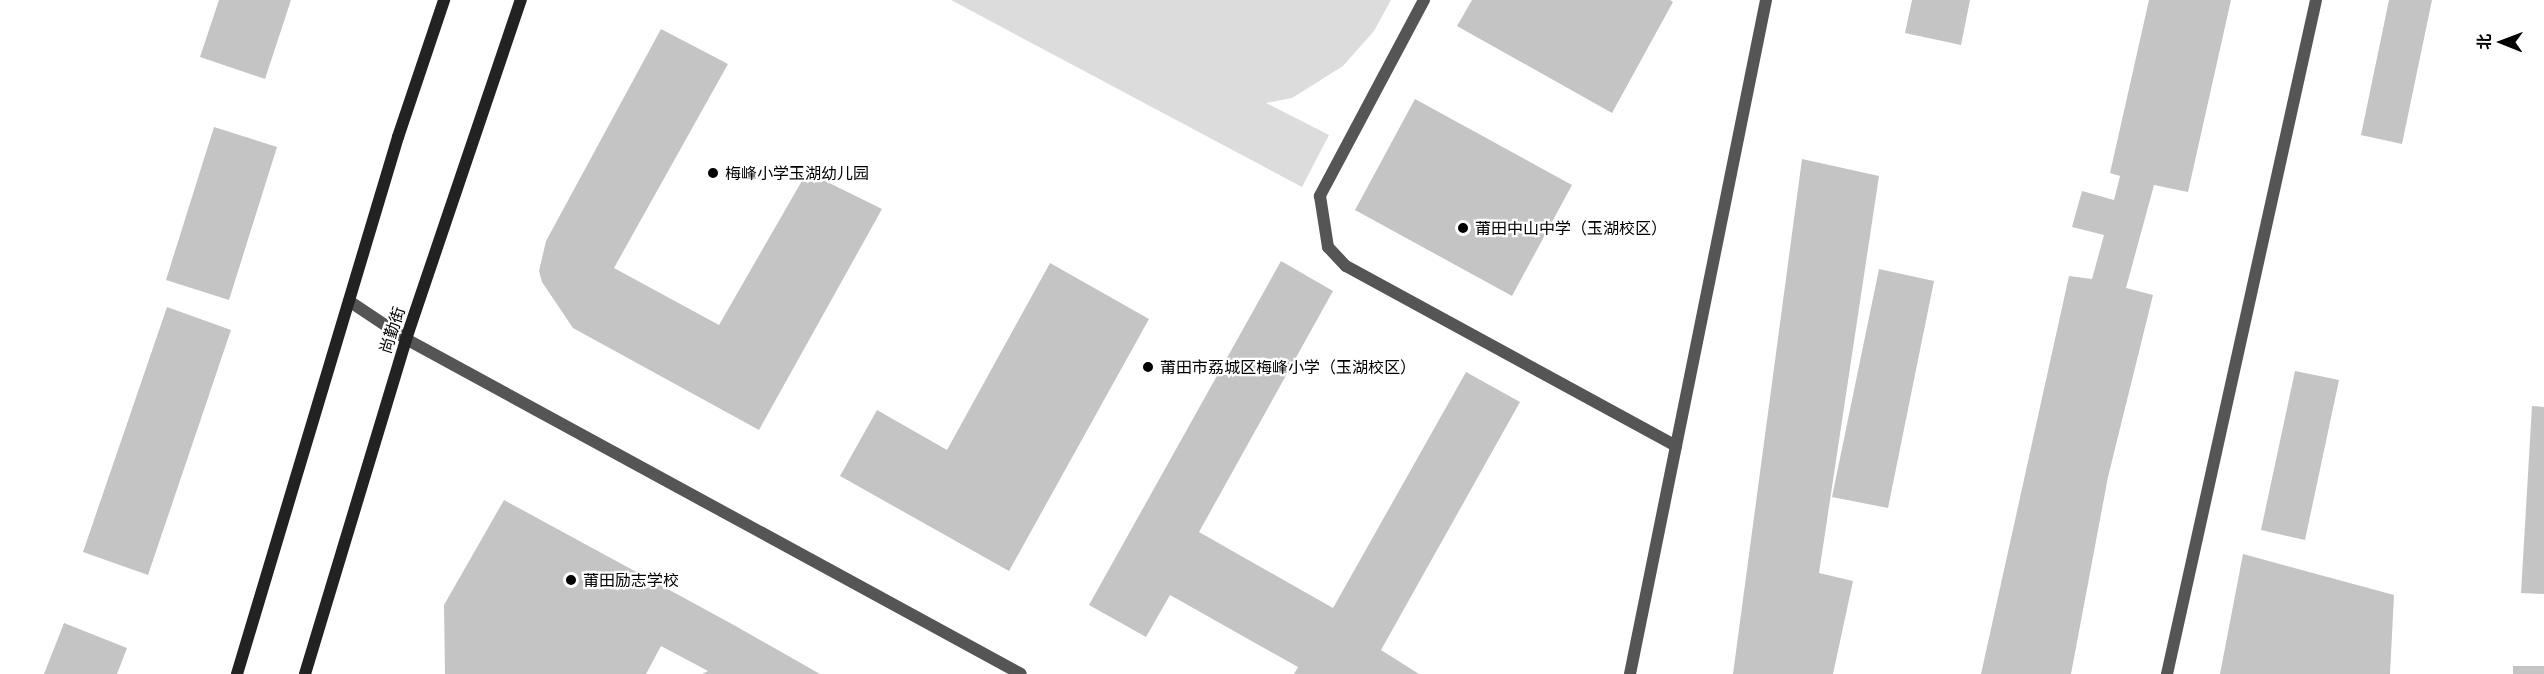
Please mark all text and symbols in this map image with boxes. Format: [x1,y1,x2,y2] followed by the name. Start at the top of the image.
[2472,12,2532,72] north arrow
[2474,34,2494,50] text: 北
[725,163,869,183] place label: 梅峰小学玉湖幼儿园
[706,166,720,180] marker: 梅峰小学玉湖幼儿园
[1475,218,1667,238] place label: 莆田中山中学（玉湖校区）
[1456,221,1470,235] marker: 莆田中山中学（玉湖校区）
[375,304,409,356] street label: 尚勤街
[1160,357,1416,377] place label: 莆田市荔城区梅峰小学（玉湖校区）
[1141,360,1155,374] marker: 莆田市荔城区梅峰小学（玉湖校区）
[583,570,679,590] place label: 莆田励志学校
[564,573,578,587] marker: 莆田励志学校

